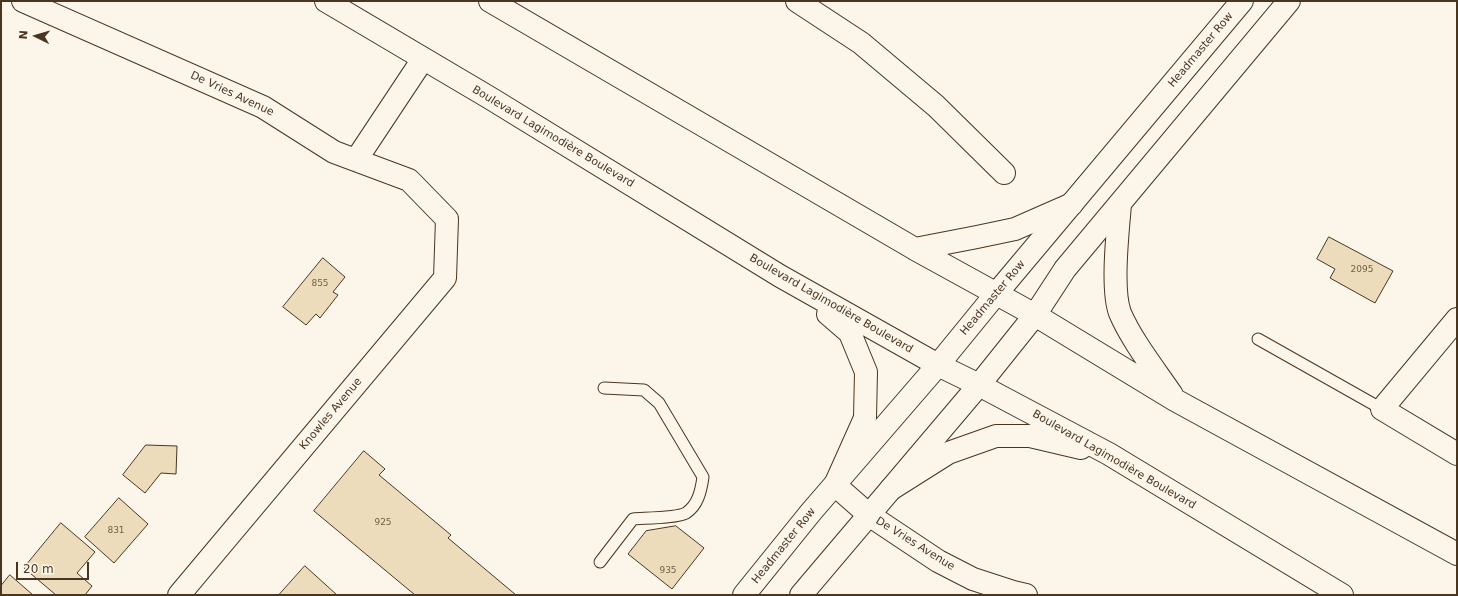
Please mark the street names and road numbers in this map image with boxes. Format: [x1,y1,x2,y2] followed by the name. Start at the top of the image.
[1166,10,1236,90] street label: Headmaster Row
[188,69,276,119] street label: De Vries Avenue
[470,83,636,191] street label: Boulevard Lagimodière Boulevard
[747,252,915,356] street label: Boulevard Lagimodière Boulevard
[958,258,1028,338] street label: Headmaster Row
[297,375,365,453] street label: Knowles Avenue
[1030,408,1198,512] street label: Boulevard Lagimodière Boulevard
[749,505,819,587] street label: Headmaster Row
[873,514,957,574] street label: De Vries Avenue

